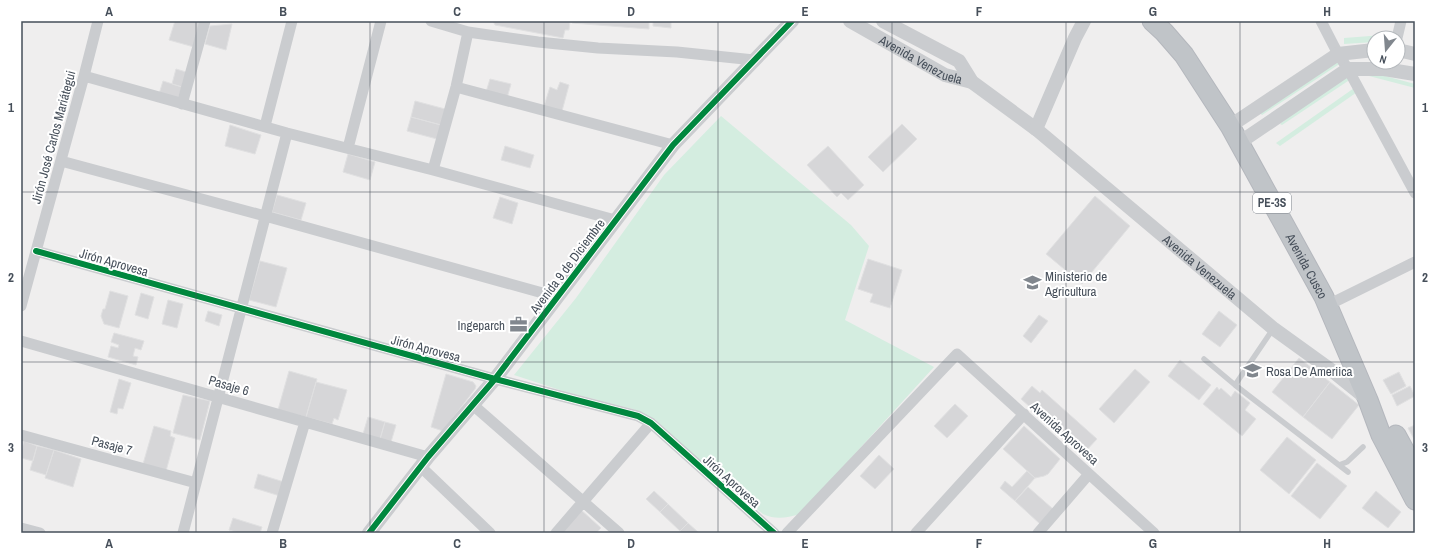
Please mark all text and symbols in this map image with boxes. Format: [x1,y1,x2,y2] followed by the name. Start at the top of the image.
[105,3,113,20] text: A
[279,3,287,20] text: B
[453,3,461,20] text: C
[627,3,635,20] text: D
[801,3,809,20] text: E
[976,3,983,20] text: F
[1149,3,1157,20] text: G
[1323,3,1331,20] text: H
[1366,30,1406,70] north arrow
[875,31,964,88] street label: Avenida Venezuela
[1378,52,1388,67] text: N
[28,69,79,205] street label: Jirón José Carlos Mariátegui
[8,99,14,116] text: 1
[1422,99,1428,116] text: 1
[1253,193,1291,213] road number: PE-3S
[525,215,609,318] street label: Avenida 9 de Diciembre
[1158,230,1240,303] street label: Avenida Venezuela
[1281,230,1331,302] street label: Avenida Cusco
[77,245,150,280] street label: Jirón Aprovesa
[1044,268,1107,300] place label: Ministerio de Agricultura
[8,269,14,286] text: 2
[1422,269,1428,286] text: 2
[1022,273,1042,293] school or university icon: Ministerio de Agricultura
[508,315,528,335] office icon: Ingeparch
[458,317,505,334] place label: Ingeparch
[389,331,462,366] street label: Jirón Aprovesa
[1243,361,1263,381] school or university icon: Rosa De Ameriica
[1266,363,1353,380] place label: Rosa De Ameriica
[207,372,251,399] street label: Pasaje 6
[1026,397,1102,469] street label: Avenida Aprovesa
[90,432,134,459] street label: Pasaje 7
[8,439,14,456] text: 3
[1422,439,1428,456] text: 3
[700,451,764,512] street label: Jirón Aprovesa
[105,535,113,552] text: A
[279,535,287,552] text: B
[453,535,461,552] text: C
[627,535,635,552] text: D
[801,535,809,552] text: E
[976,535,983,552] text: F
[1149,535,1157,552] text: G
[1323,535,1331,552] text: H

